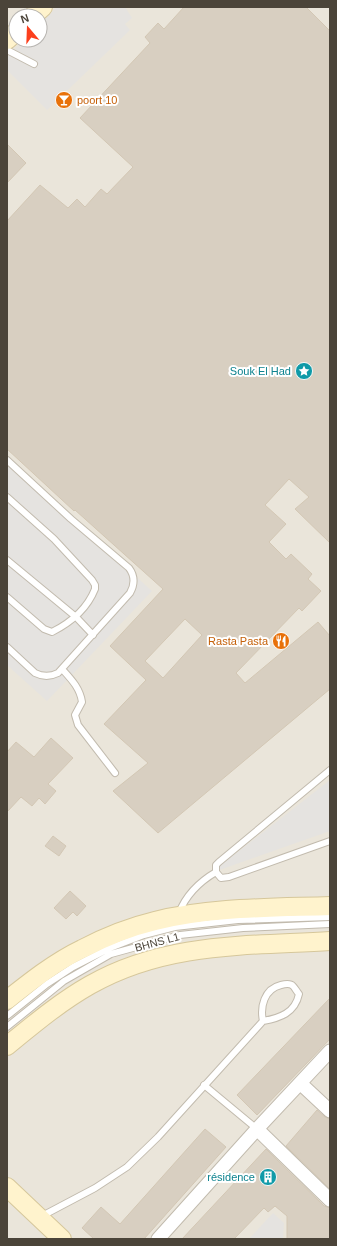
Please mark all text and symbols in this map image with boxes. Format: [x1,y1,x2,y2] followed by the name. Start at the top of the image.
[8,8,48,48] north arrow
[19,12,31,26] text: N
[54,90,74,110] bar icon: poort 10
[77,94,117,106] place label: poort 10
[294,361,314,381] place icon: Souk El Had
[230,365,291,377] place label: Souk El Had
[271,631,291,651] restaurant icon: Rasta Pasta
[208,635,269,647] place label: Rasta Pasta
[133,930,181,954] street label: BHNS L1
[258,1167,278,1187] building icon: résidence
[207,1171,255,1183] place label: résidence

